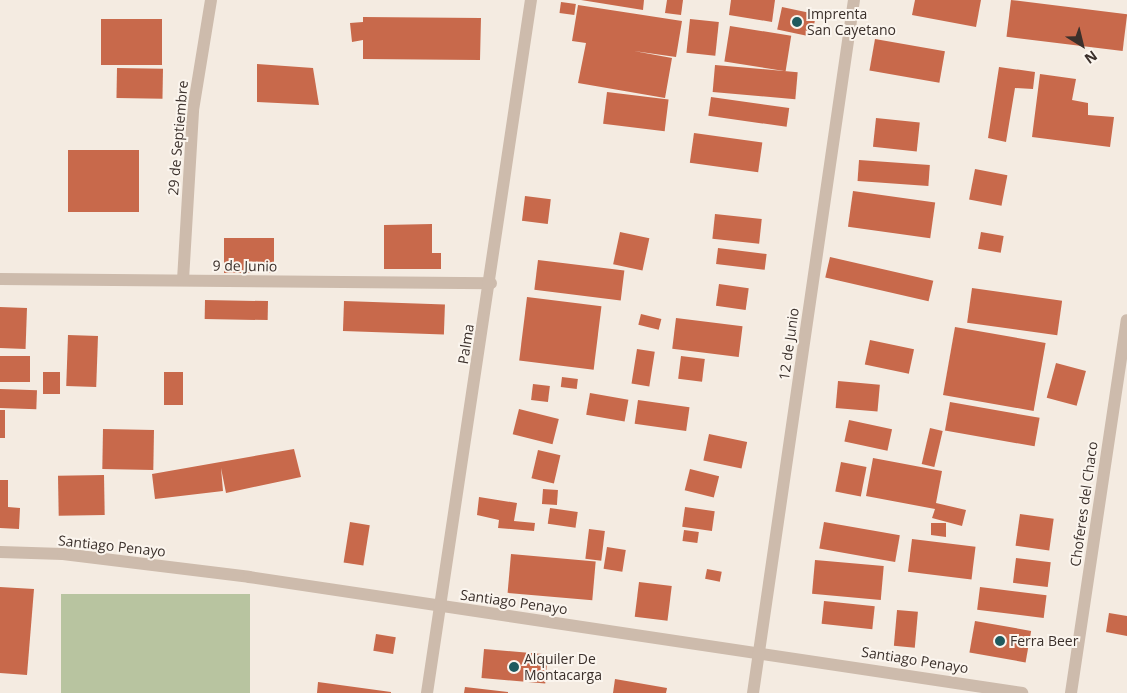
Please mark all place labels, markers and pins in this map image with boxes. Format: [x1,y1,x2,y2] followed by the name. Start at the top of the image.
[807,6,896,38] place label: Imprenta San Cayetano
[791,16,803,28] marker: Imprenta San Cayetano
[1010,633,1078,649] place label: Ferra Beer
[994,635,1006,647] marker: Ferra Beer
[524,651,602,684] place label: Alquiler De Montacarga
[508,661,520,673] marker: Alquiler De Montacarga

